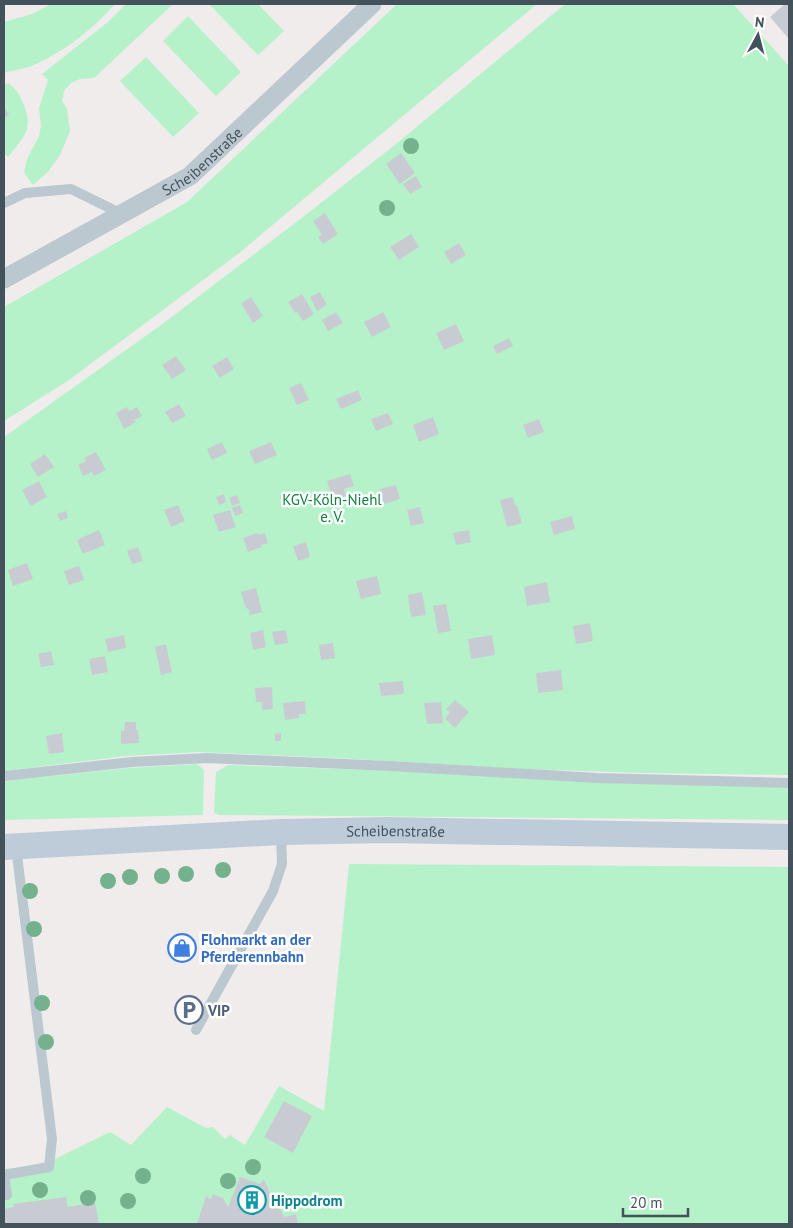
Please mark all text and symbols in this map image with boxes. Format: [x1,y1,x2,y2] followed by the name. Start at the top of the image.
[733,10,783,60] north arrow
[754,13,765,32] text: N
[158,122,246,199] street label: Scheibenstraße
[282,490,382,526] park label: KGV-Köln-Niehl e. V.
[346,820,445,841] street label: Scheibenstraße
[201,930,312,966] place label: Flohmarkt an der Pferderennbahn
[167,933,197,963] shop icon: Flohmarkt an der Pferderennbahn
[174,995,204,1025] parking icon: VIP
[207,1001,230,1020] place label: VIP
[237,1185,267,1215] building icon: Hippodrom
[623,1186,688,1218] scale bar
[271,1191,343,1210] place label: Hippodrom
[630,1193,663,1212] text: 20 m

